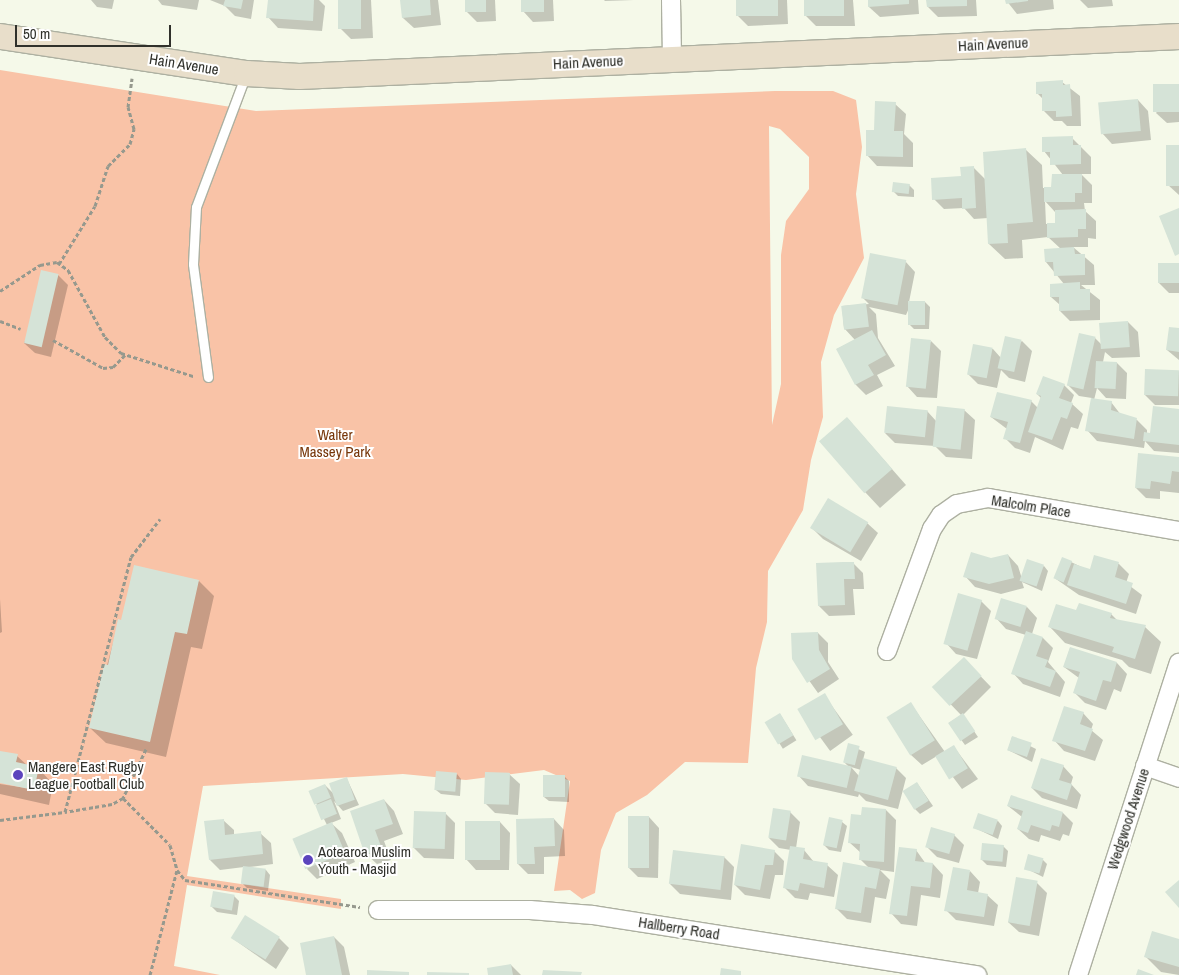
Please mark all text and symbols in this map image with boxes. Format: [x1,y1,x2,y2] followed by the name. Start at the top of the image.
[18,15,174,47] scale bar
[23,23,50,44] text: 50 m
[957,33,1029,55] street label: Hain Avenue
[148,50,220,78] street label: Hain Avenue
[552,51,624,73] street label: Hain Avenue
[299,425,371,460] park label: Walter Massey Park
[990,491,1072,521] street label: Malcolm Place
[28,757,144,792] place label: Mangere East Rugby League Football Club
[1103,766,1153,872] street label: Wedgwood Avenue
[12,769,24,781] marker: Mangere East Rugby League Football Club
[318,842,411,877] place label: Aotearoa Muslim Youth - Masjid
[302,854,314,866] marker: Aotearoa Muslim Youth - Masjid
[637,913,721,943] street label: Hallberry Road

